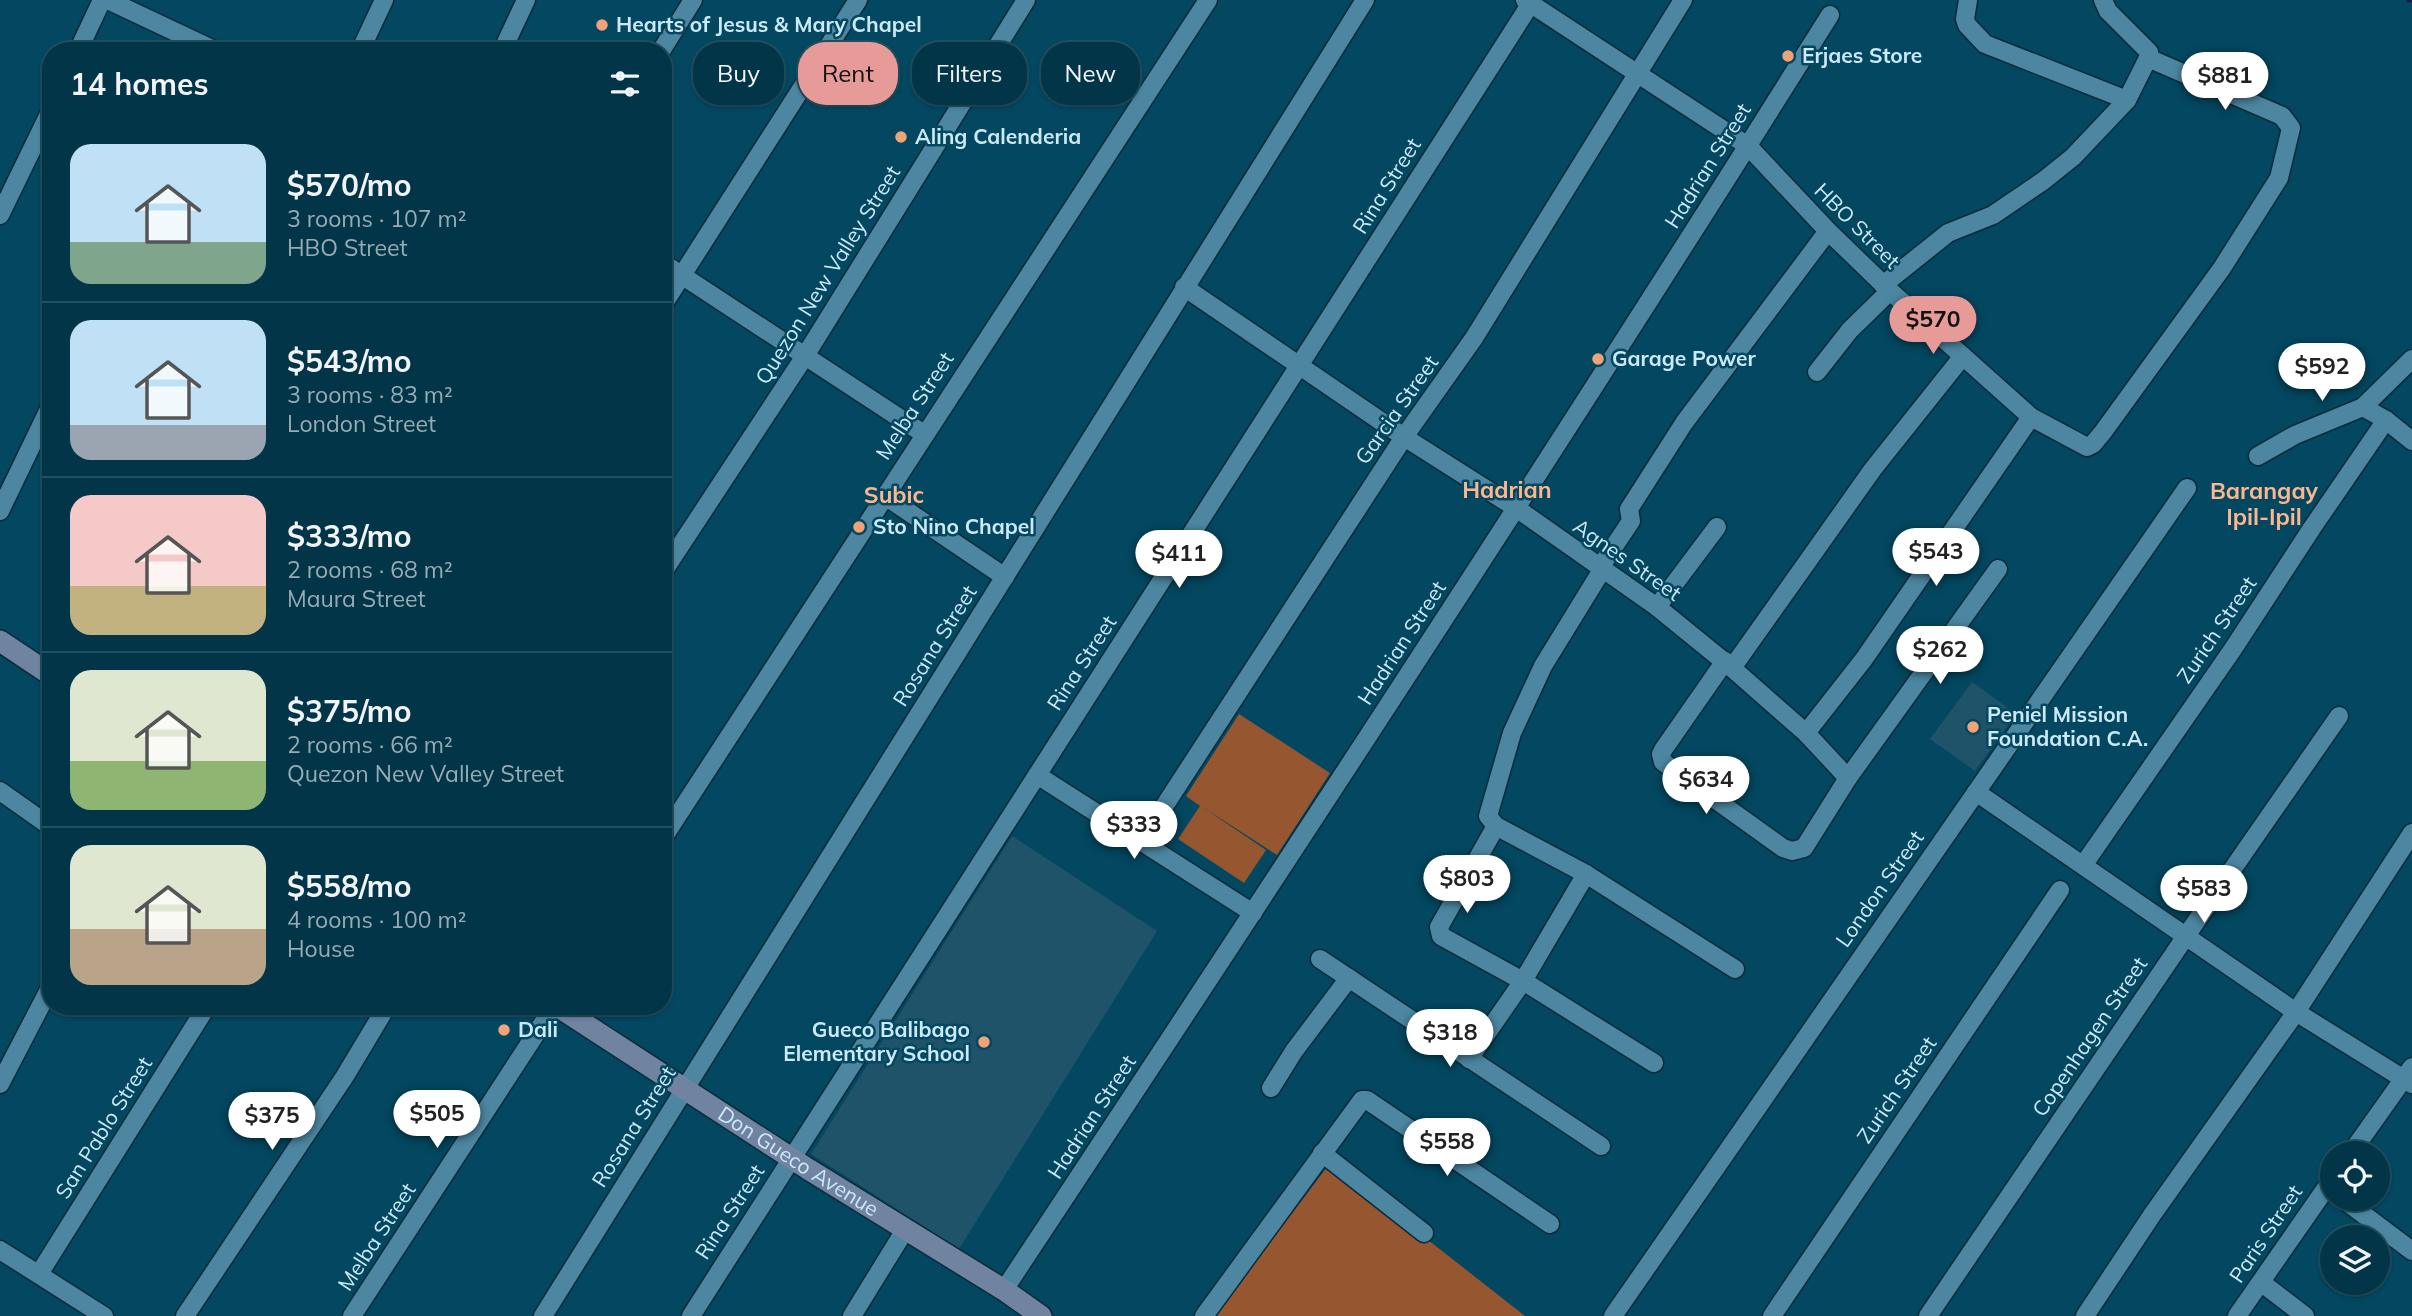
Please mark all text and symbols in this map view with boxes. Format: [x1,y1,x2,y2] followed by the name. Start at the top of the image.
[616,11,922,37] place label: Hearts of Jesus & Mary Chapel
[594,17,610,33] marker: Hearts of Jesus & Mary Chapel
[693,42,784,105] chip: Buy
[798,42,898,105] chip: Rent
[912,42,1027,105] chip: Filters
[1041,42,1140,105] chip: New
[1802,42,1922,68] place label: Erjaes Store
[1780,48,1796,64] marker: Erjaes Store
[2184,52,2266,112] pin: $881
[2197,60,2253,89] text: $881
[70,65,209,103] text: 14 homes
[606,65,644,103] icon: filters
[1658,98,1756,233] street label: Hadrian Street
[915,123,1081,149] place label: Aling Calenderia
[893,129,909,145] marker: Aling Calenderia
[1347,133,1426,238] street label: Rina Street
[749,160,905,389] street label: Quezon New Valley Street
[287,166,411,204] text: $570/mo
[126,172,210,256] icon: home
[1810,177,1906,273] street label: HBO Street
[287,204,467,233] text: 3 rooms · 107 m²
[287,233,408,262] text: HBO Street
[1892,296,1974,356] pin: $570
[1905,304,1961,333] text: $570
[287,342,411,380] text: $543/mo
[2281,344,2363,403] pin: $592
[1612,345,1757,371] place label: Garage Power
[870,347,959,464] street label: Melba Street
[126,348,210,432] icon: home
[1349,350,1443,469] street label: Garcia Street
[1590,351,1606,367] marker: Garage Power
[2294,351,2350,380] text: $592
[287,380,453,409] text: 3 rooms · 83 m²
[287,409,436,438] text: London Street
[1462,475,1552,504] district label: Hadrian
[2210,476,2319,531] district label: Barangay Ipil-Ipil
[864,480,924,509] district label: Subic
[1569,512,1687,606] street label: Agnes Street
[873,513,1035,539] place label: Sto Nino Chapel
[287,517,411,555] text: $333/mo
[851,519,867,535] marker: Sto Nino Chapel
[126,523,210,607] icon: home
[1895,528,1977,588] pin: $543
[1138,530,1220,590] pin: $411
[1908,536,1964,565] text: $543
[1151,538,1207,567] text: $411
[287,555,453,584] text: 2 rooms · 68 m²
[2171,571,2261,688] street label: Zurich Street
[1351,576,1451,709] street label: Hadrian Street
[887,580,982,711] street label: Rosana Street
[287,584,425,613] text: Maura Street
[1041,610,1121,715] street label: Rina Street
[1899,626,1981,686] pin: $262
[1912,634,1968,663] text: $262
[287,692,411,730] text: $375/mo
[126,698,210,782] icon: home
[1987,701,2148,751] place label: Peniel Mission Foundation C.A.
[1965,719,1981,735] marker: Peniel Mission Foundation C.A.
[287,730,453,759] text: 2 rooms · 66 m²
[1665,756,1747,816] pin: $634
[287,759,564,788] text: Quezon New Valley Street
[1678,764,1734,793] text: $634
[1093,802,1175,861] pin: $333
[1106,809,1162,838] text: $333
[1830,825,1929,952] street label: London Street
[1426,856,1508,915] pin: $803
[1439,863,1495,892] text: $803
[2163,866,2245,925] pin: $583
[287,867,411,905] text: $558/mo
[126,873,210,957] icon: home
[2176,873,2232,902] text: $583
[287,905,467,934] text: 4 rooms · 100 m²
[287,934,355,963] text: House
[2026,952,2152,1121] street label: Copenhagen Street
[1409,1010,1491,1069] pin: $318
[518,1016,558,1042] place label: Dali
[783,1016,970,1066] place label: Gueco Balibago Elementary School
[1422,1017,1478,1046] text: $318
[496,1022,512,1038] marker: Dali
[1851,1031,1941,1148] street label: Zurich Street
[976,1034,992,1050] marker: Gueco Balibago Elementary School
[1041,1050,1141,1183] street label: Hadrian Street
[49,1052,157,1203] street label: San Pablo Street
[586,1061,681,1192] street label: Rosana Street
[396,1090,478,1150] pin: $505
[231,1092,313,1152] pin: $375
[409,1098,465,1127] text: $505
[244,1100,300,1129] text: $375
[713,1100,884,1221] street label: Don Gueco Avenue
[1406,1118,1488,1178] pin: $558
[1419,1126,1475,1155] text: $558
[2320,1141,2390,1295] map controls
[2320,1141,2390,1211] button: locate
[689,1159,769,1264] street label: Rina Street
[332,1178,421,1295] street label: Melba Street
[2223,1180,2307,1287] street label: Paris Street
[2320,1225,2390,1295] button: layers

